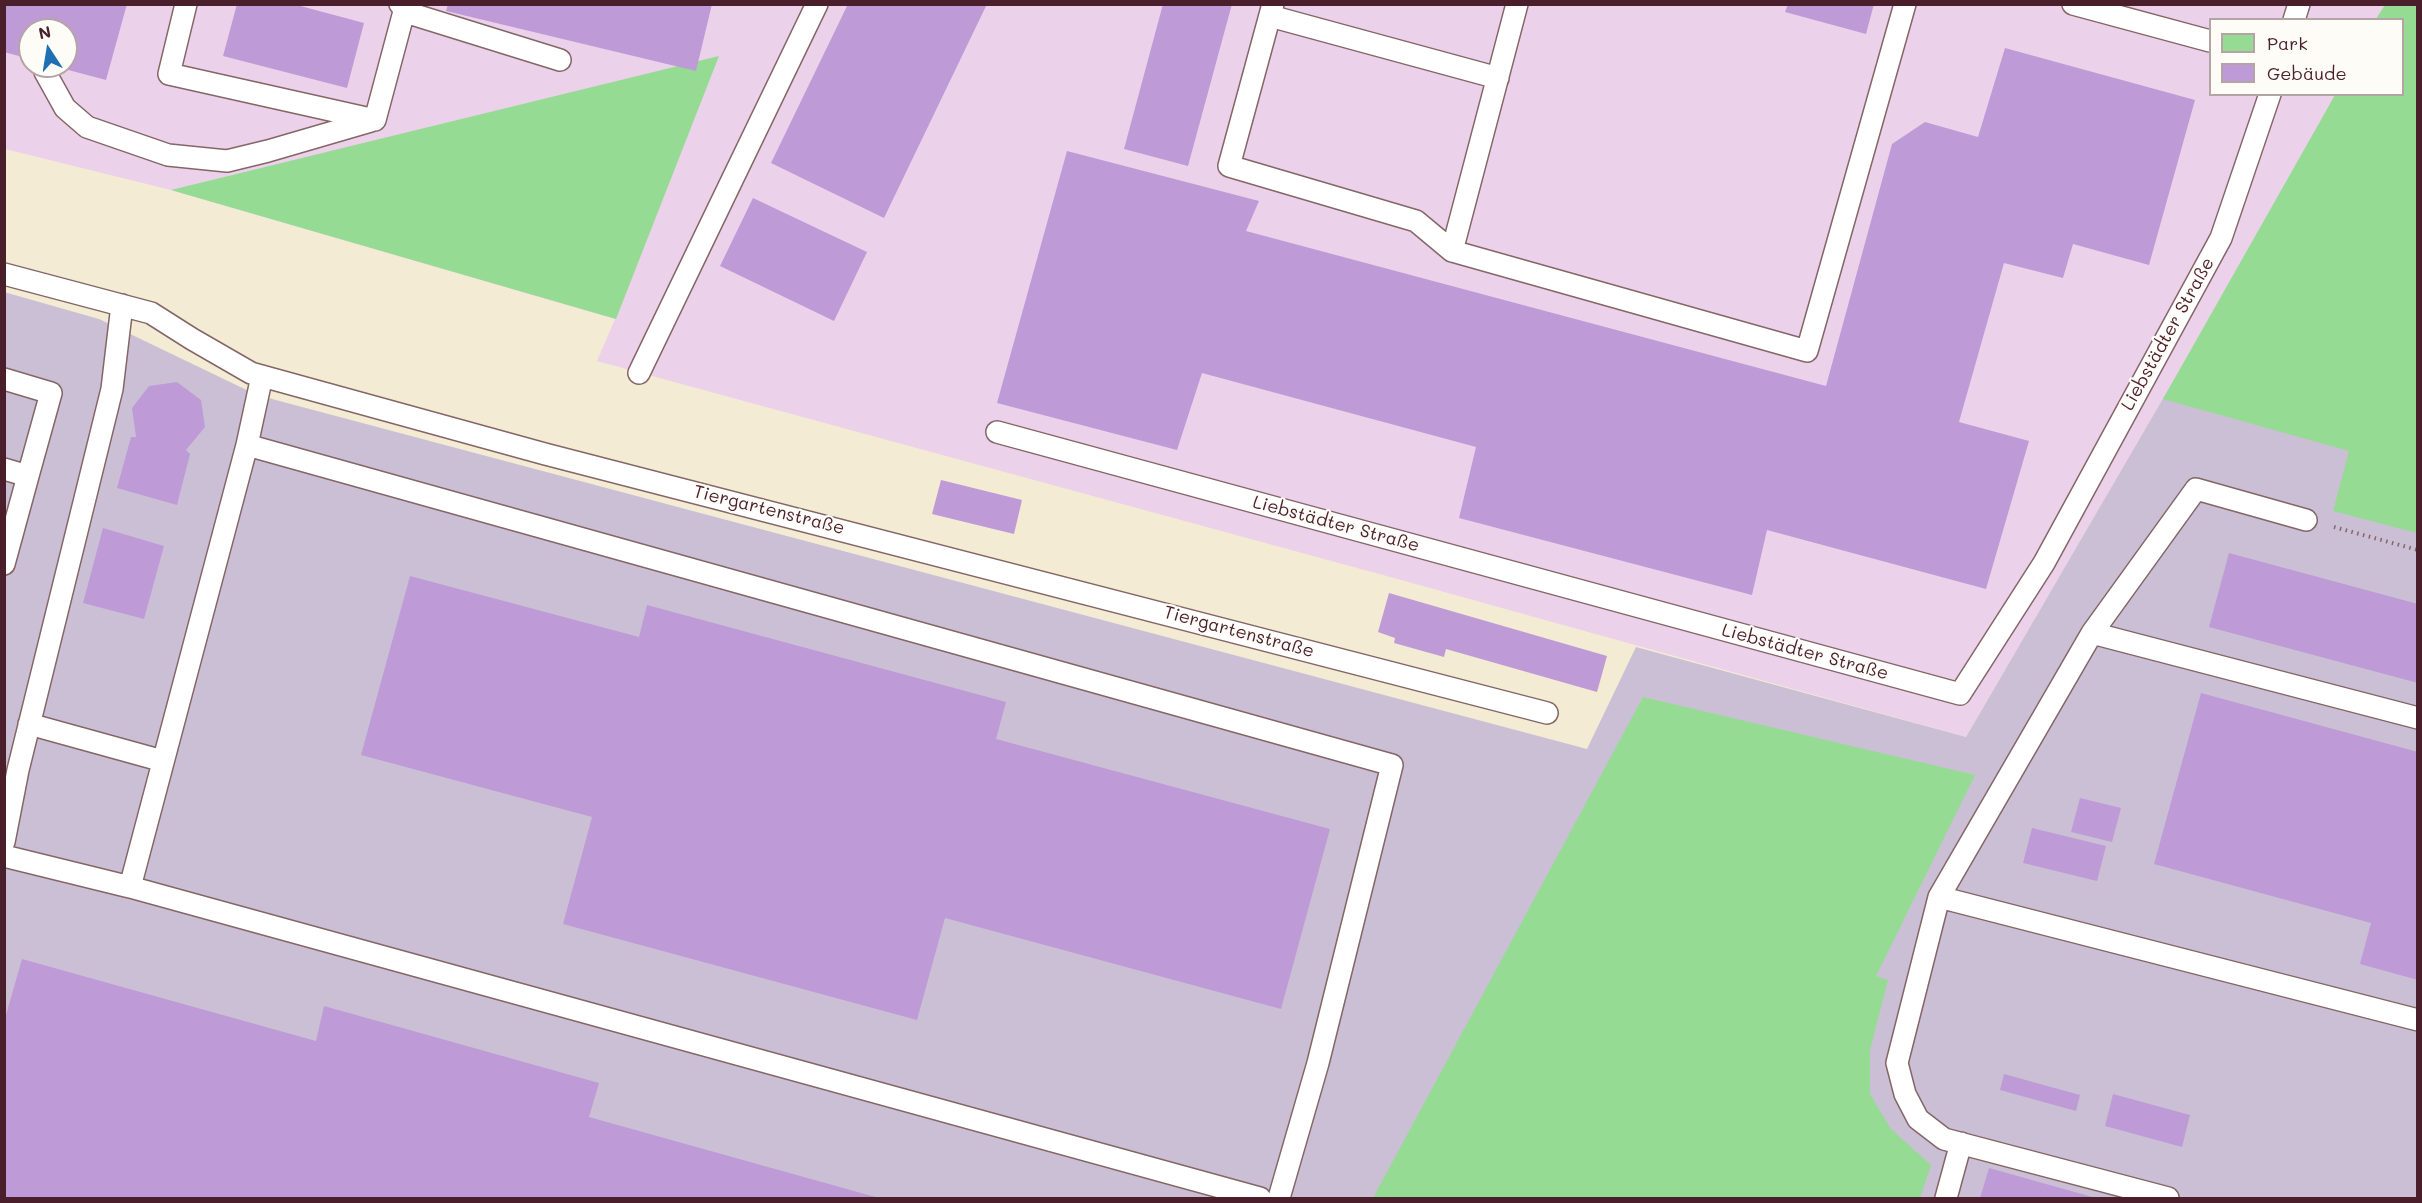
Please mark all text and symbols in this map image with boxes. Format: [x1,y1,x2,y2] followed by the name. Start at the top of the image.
[18,18,78,78] north arrow
[2209,18,2404,96] legend
[36,20,53,43] text: N
[2267,31,2308,55] text: Park
[2267,61,2347,85] text: Gebäude
[2117,254,2219,414] street label: Liebstädter Straße
[691,481,847,539] street label: Tiergartenstraße
[1250,491,1422,557] street label: Liebstädter Straße
[1161,602,1317,662] street label: Tiergartenstraße
[1719,619,1891,685] street label: Liebstädter Straße

